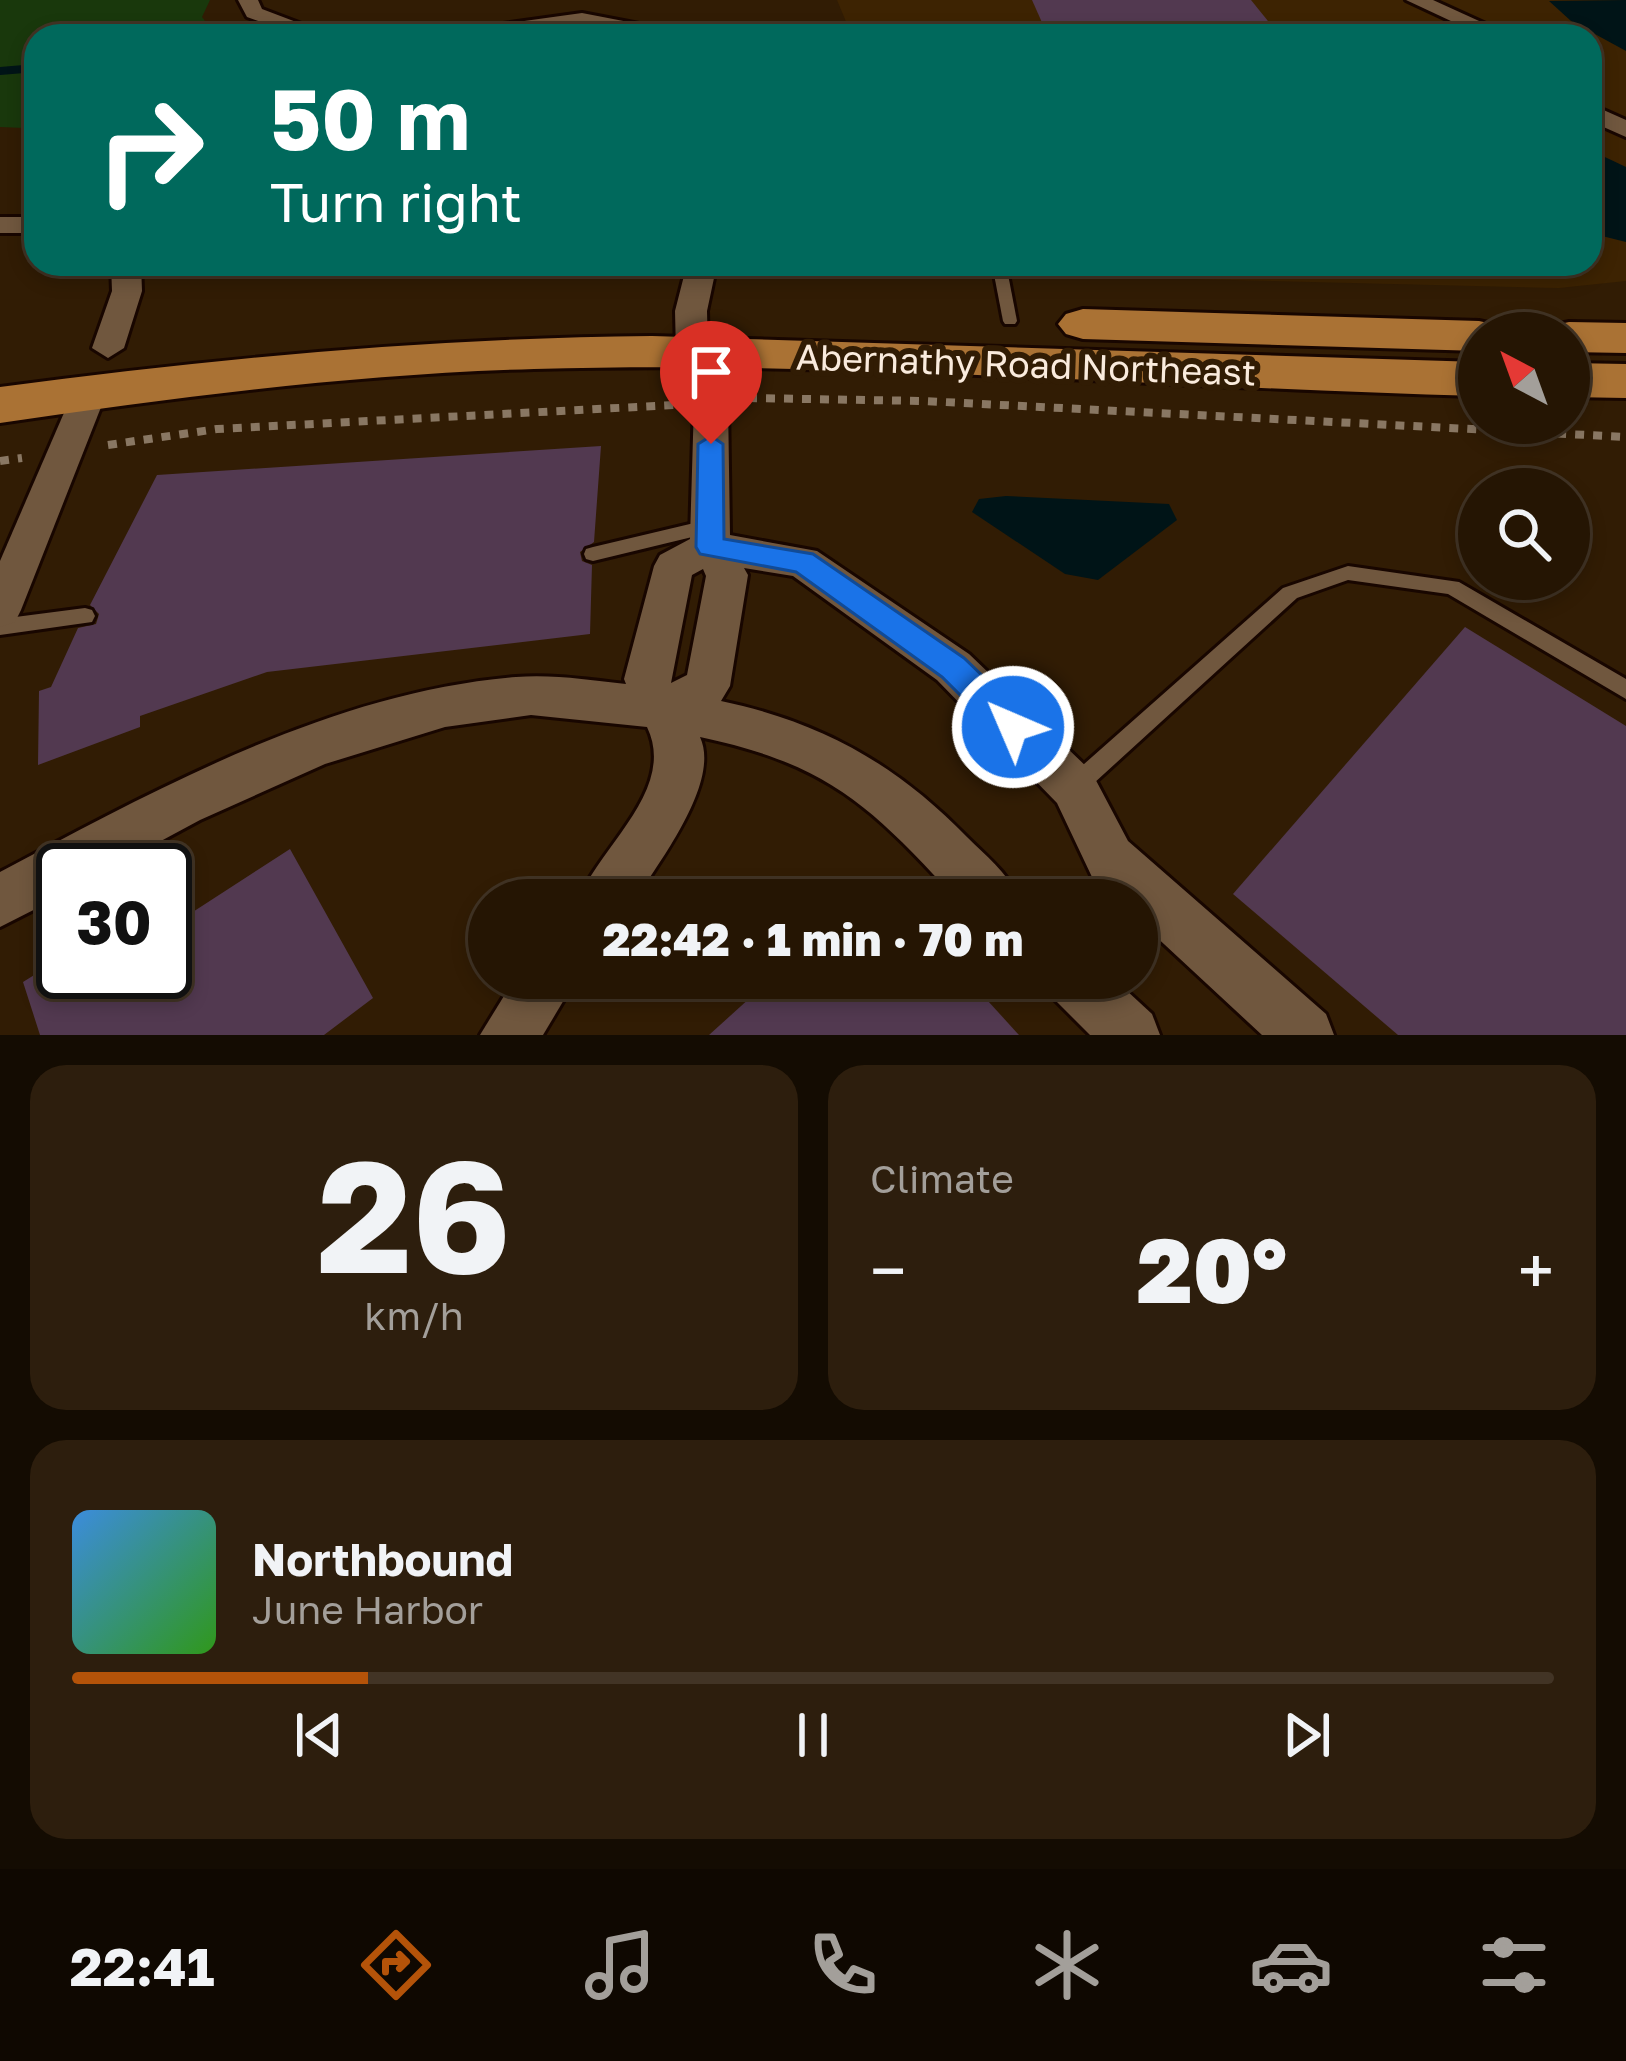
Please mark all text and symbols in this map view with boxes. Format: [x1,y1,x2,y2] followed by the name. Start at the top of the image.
[270,68,470,168] text: 50 m
[72,72,228,228] icon: right
[270,169,522,234] text: Turn right
[1458,312,1590,444] north arrow
[1458,312,1590,600] map controls
[660,321,762,444] pin
[795,334,1257,394] street label: Abernathy Road Northeast
[678,339,744,405] icon: arrive
[1458,468,1590,600] button: search
[950,664,1076,790] position arrow
[36,843,192,999] speed limit sign: 30
[603,912,1023,966] text: 22:42 · 1 min · 70 m
[317,1120,511,1307] text: 26
[870,1155,1014,1202] text: Climate
[1137,1215,1287,1323] text: 20°
[870,1230,906,1310] text: −
[1518,1230,1554,1310] text: +
[364,1292,464,1339] text: km/h
[252,1532,513,1586] text: Northbound
[252,1586,483,1633] text: June Harbor
[286,1702,352,1768] icon: previous
[780,1702,846,1768] icon: pause
[1274,1702,1340,1768] icon: next
[354,1923,438,2007] icon: directions
[578,1923,662,2007] icon: music
[801,1923,885,2007] icon: phone
[1025,1923,1109,2007] icon: climate
[1249,1923,1333,2007] icon: car
[1472,1923,1556,2007] icon: filters
[70,1933,215,1998] text: 22:41

